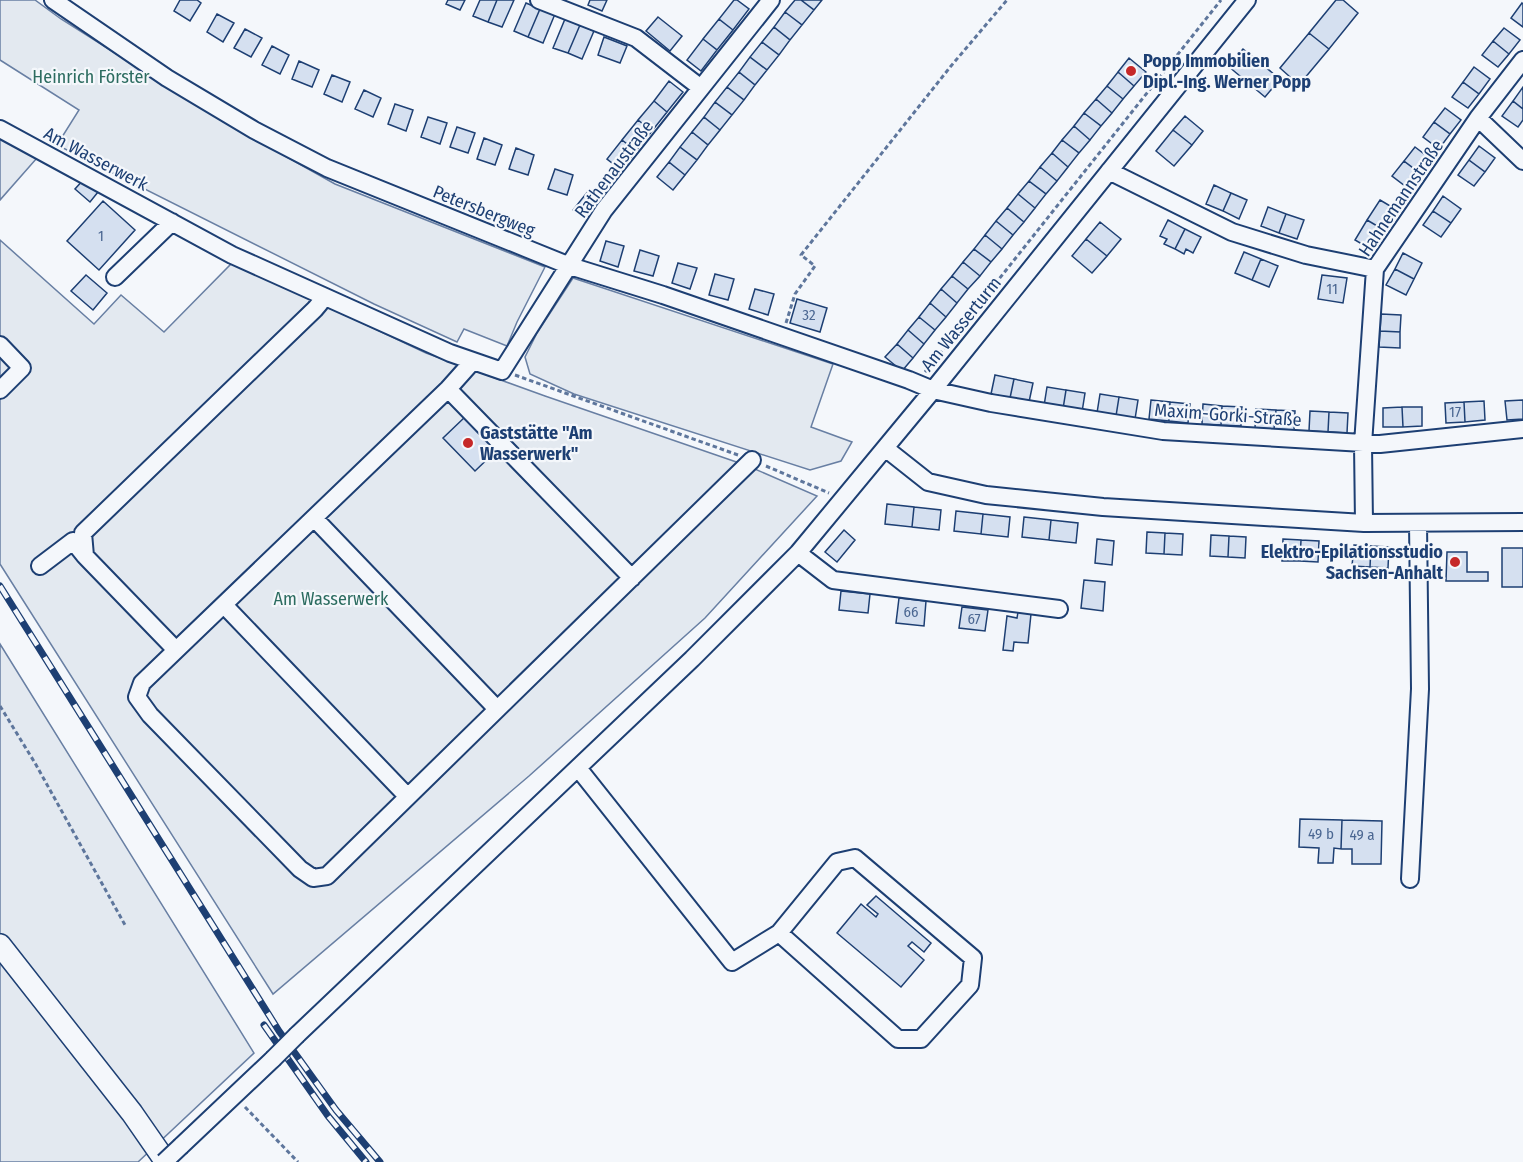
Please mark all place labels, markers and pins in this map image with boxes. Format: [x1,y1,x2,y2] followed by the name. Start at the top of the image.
[1143,50,1311,93] place label: Popp Immobilien Dipl.-Ing. Werner Popp
[1124,64,1138,78] marker: Popp Immobilien Dipl.-Ing. Werner Popp
[480,422,593,465] place label: Gaststätte "Am Wasserwerk"
[461,436,475,450] marker: Gaststätte "Am Wasserwerk"
[1261,541,1444,584] place label: Elektro-Epilationsstudio Sachsen-Anhalt
[1448,555,1462,569] marker: Elektro-Epilationsstudio Sachsen-Anhalt

